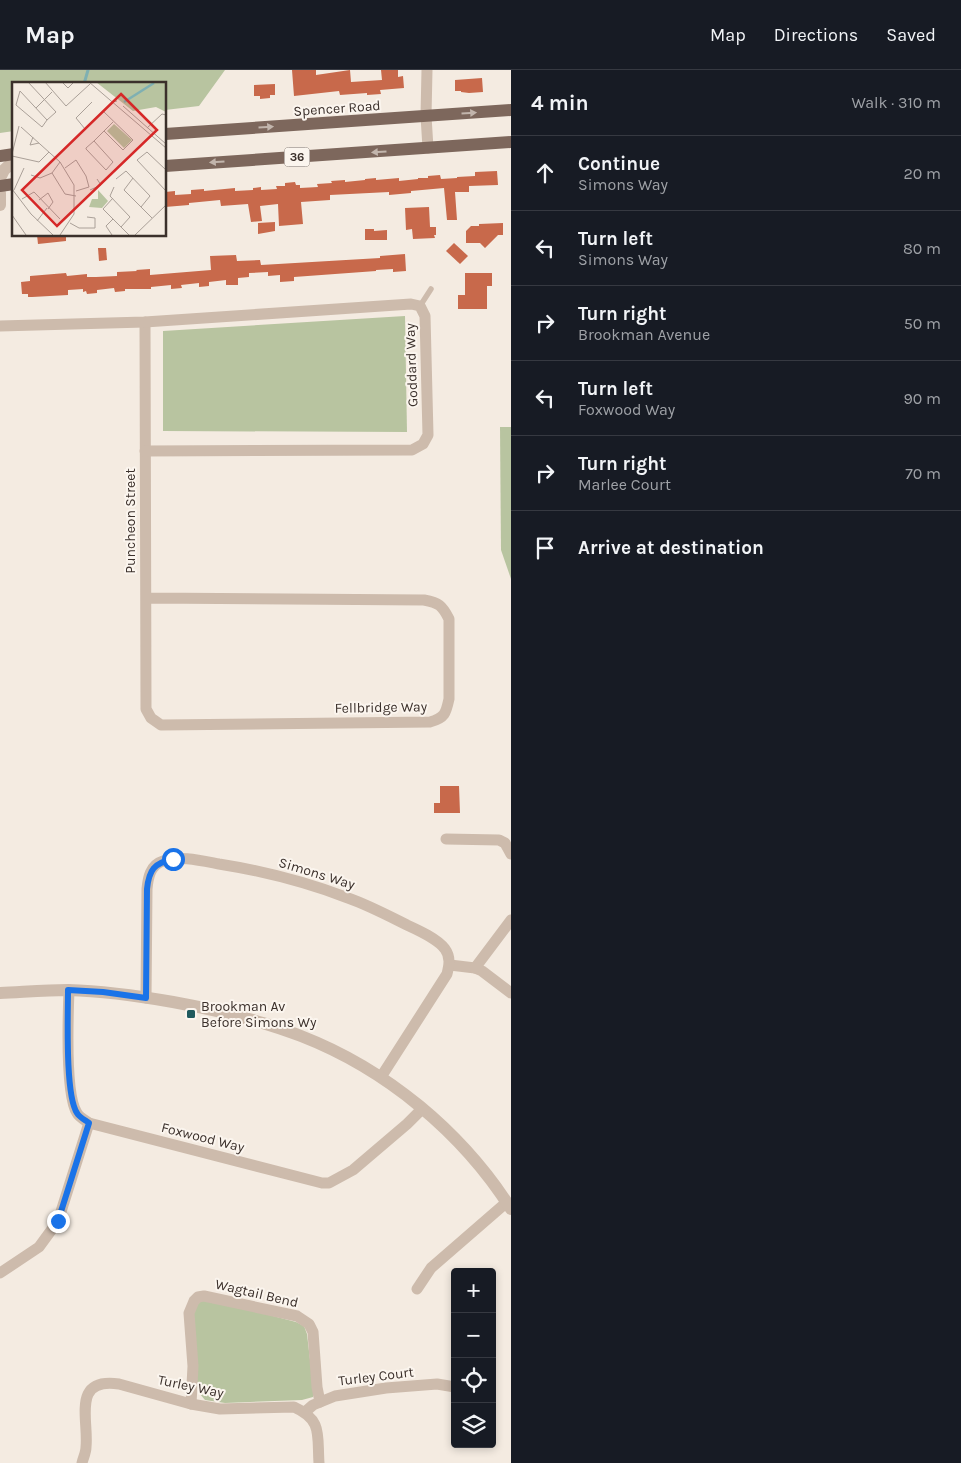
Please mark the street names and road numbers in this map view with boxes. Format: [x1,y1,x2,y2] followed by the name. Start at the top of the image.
[293,97,381,120] street label: Spencer Road
[284,147,310,166] road number: 36
[402,322,421,407] street label: Goddard Way
[122,468,139,574] street label: Puncheon Street
[335,698,428,717] street label: Fellbridge Way
[277,854,357,893] street label: Simons Way
[160,1119,247,1156] street label: Foxwood Way
[214,1276,300,1311] street label: Wagtail Bend
[338,1363,415,1390] street label: Turley Court
[156,1371,226,1402] street label: Turley Way

